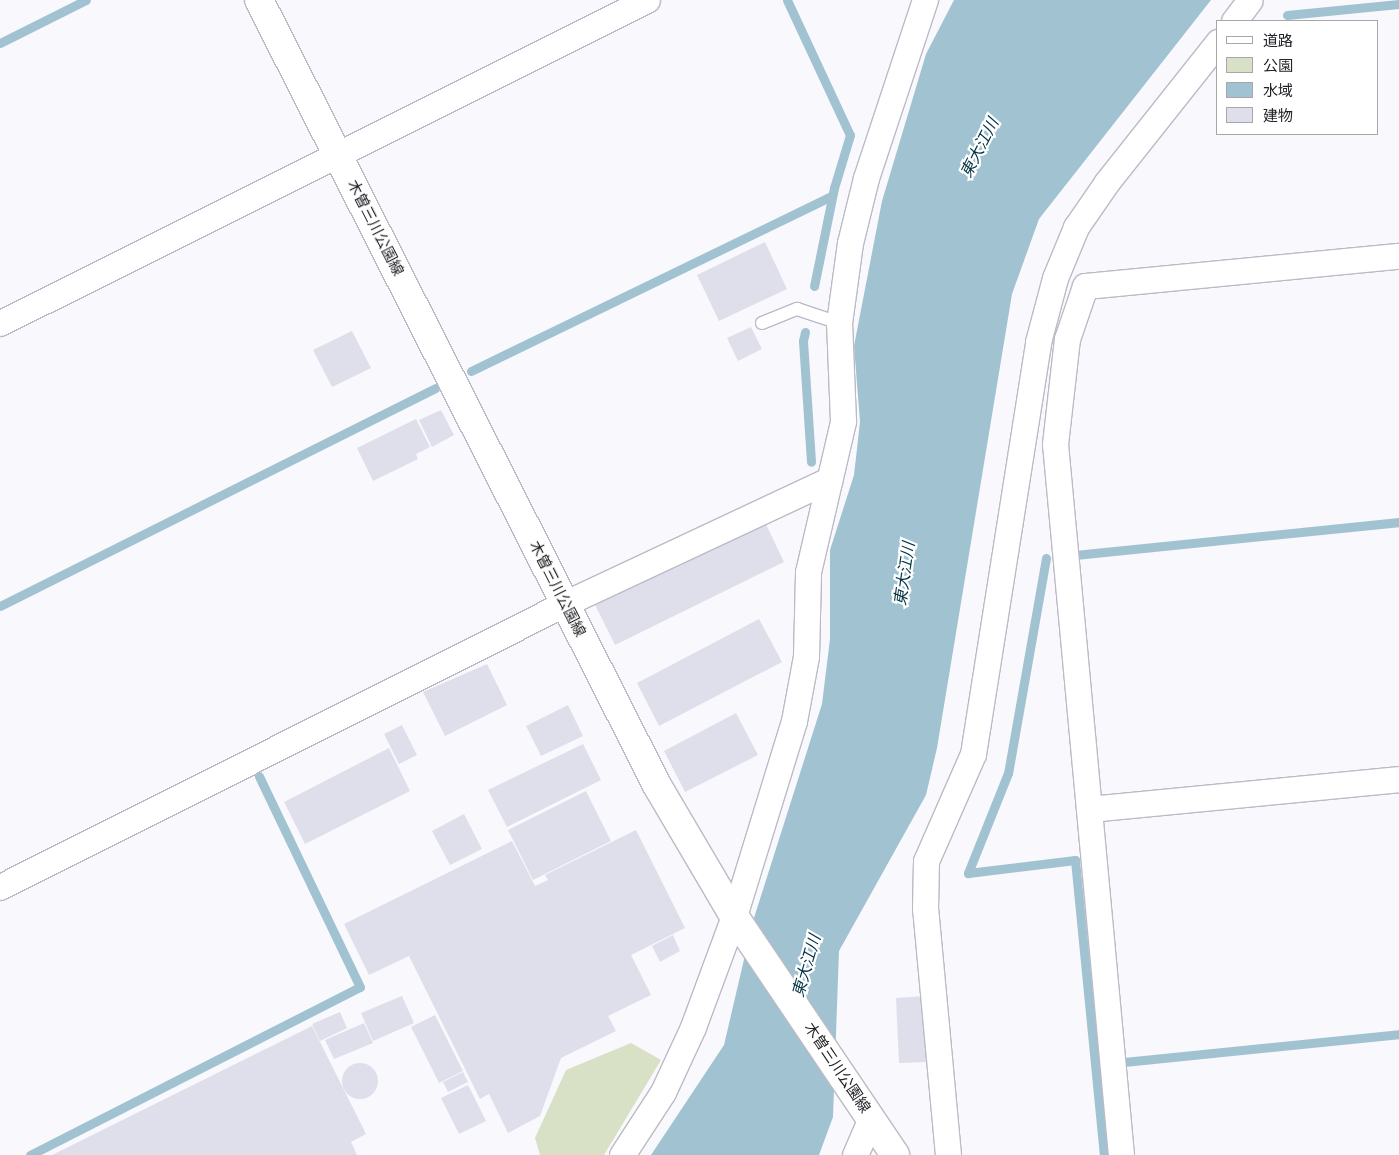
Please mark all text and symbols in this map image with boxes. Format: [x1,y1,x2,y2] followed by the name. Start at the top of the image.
[1216,20,1379,135] legend
[1263,33,1293,49] text: 道路
[1263,58,1293,74] text: 公園
[1263,83,1293,99] text: 水域
[1263,108,1293,124] text: 建物
[957,115,1003,181] water label: 東大江川
[343,177,407,279] street label: 木曽三川公園線
[525,538,589,640] street label: 木曽三川公園線
[891,541,919,607] water label: 東大江川
[789,933,825,999] water label: 東大江川
[800,1019,874,1117] street label: 木曽三川公園線

